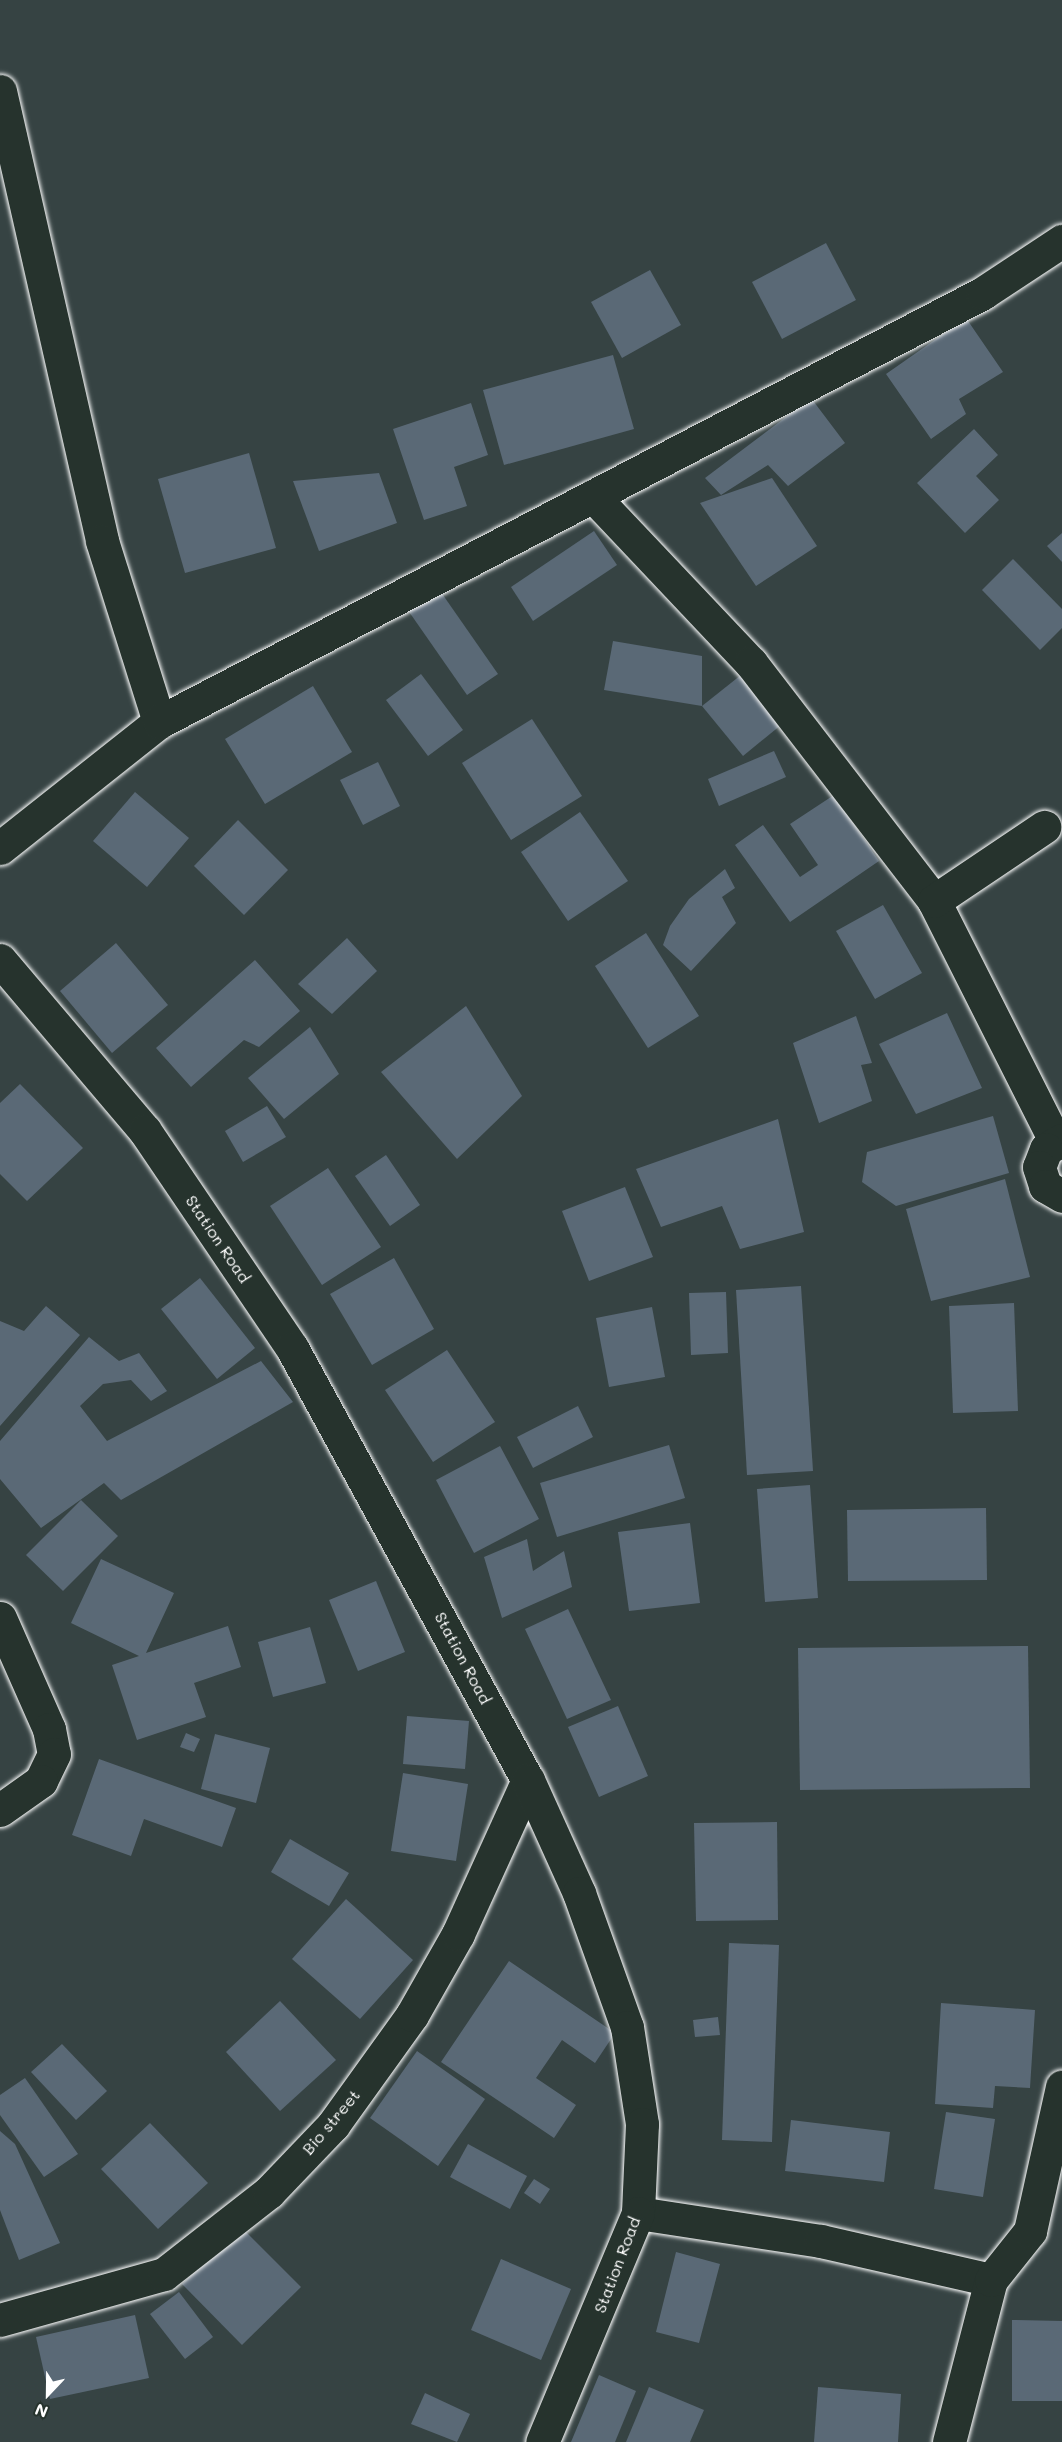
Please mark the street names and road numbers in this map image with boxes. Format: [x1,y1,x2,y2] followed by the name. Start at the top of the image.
[182,1192,254,1286] street label: Station Road
[431,1609,495,1707] street label: Station Road
[298,2086,364,2158] street label: Bio street
[590,2214,644,2316] street label: Station Road

